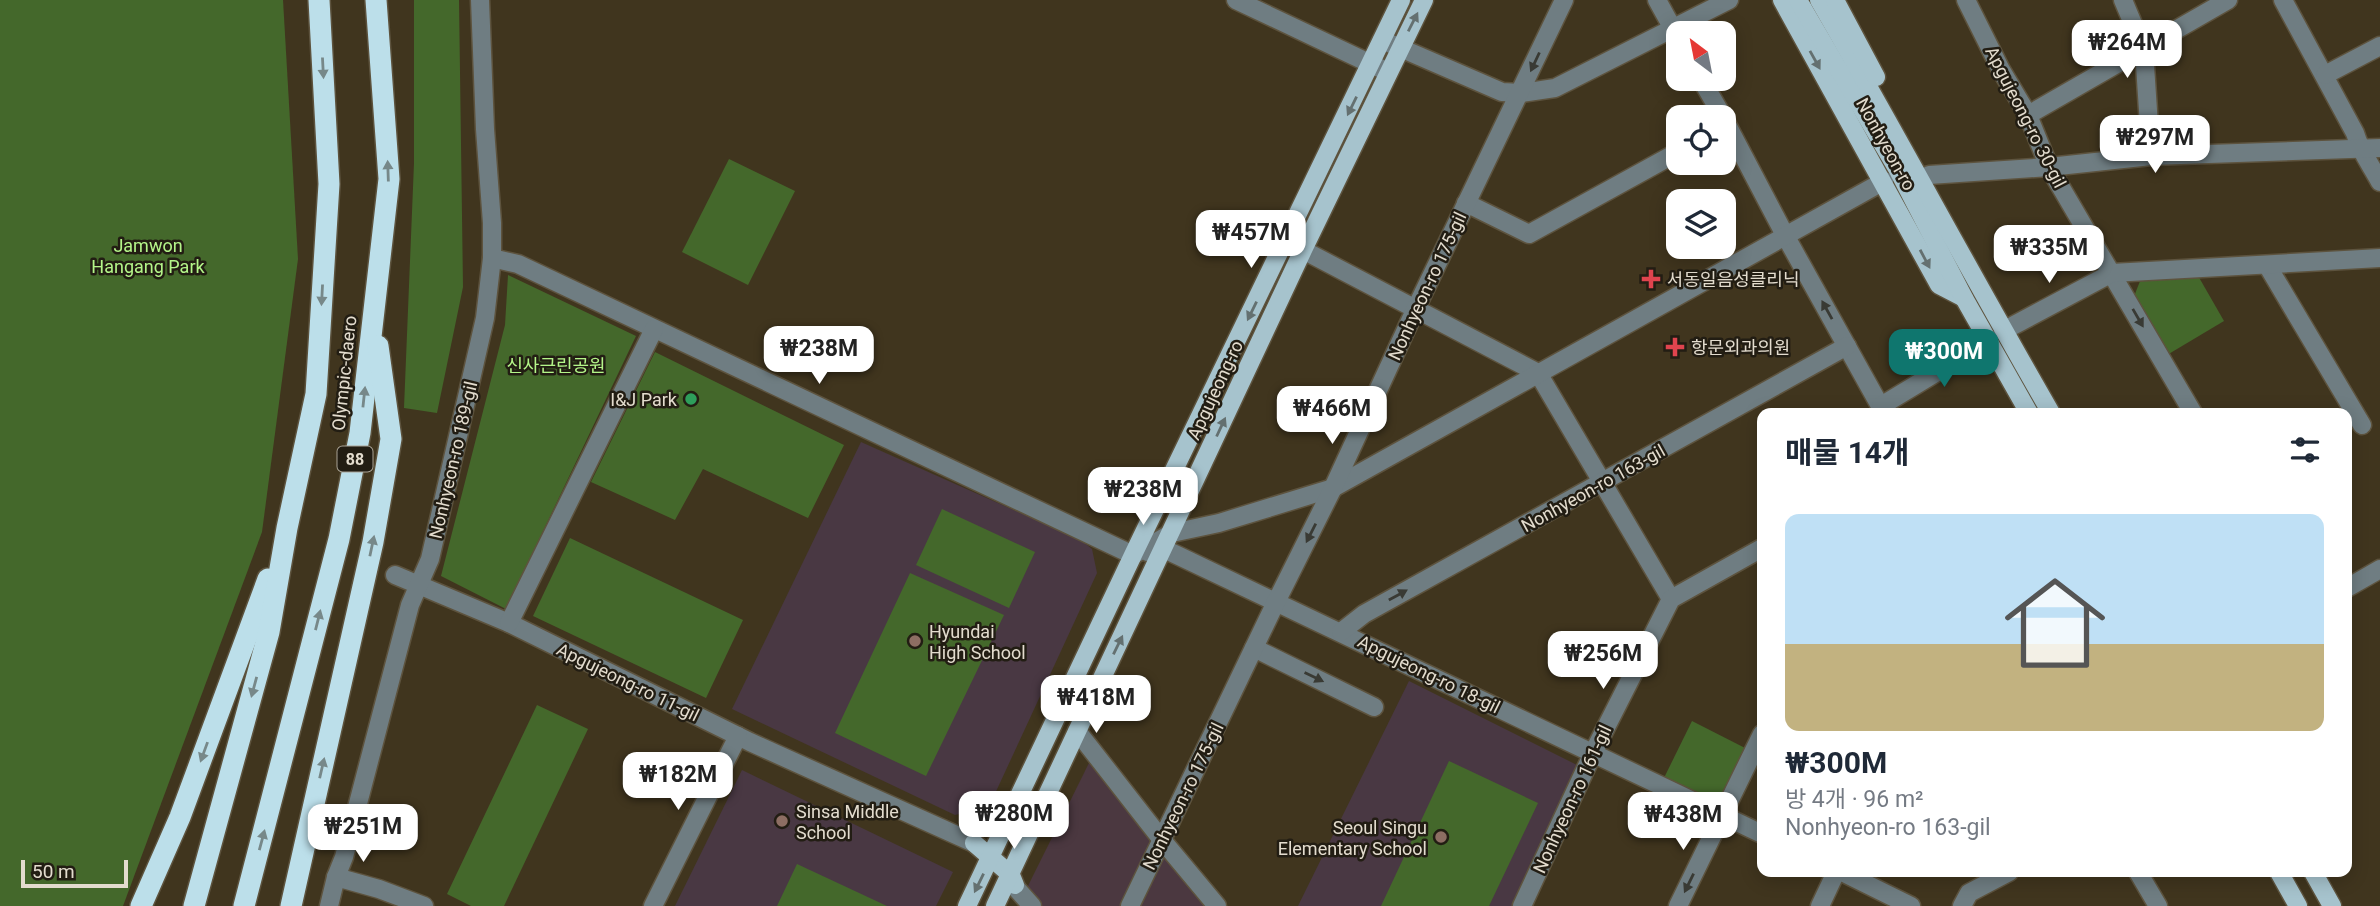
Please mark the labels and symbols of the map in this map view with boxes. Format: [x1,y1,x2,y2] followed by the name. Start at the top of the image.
[1407,12,1418,32] one-way arrow
[2078,20,2176,80] pin: ₩264M
[1666,21,1736,91] north arrow
[1981,43,2071,191] street label: Apgujeong-ro 30-gil
[1809,50,1821,69] one-way arrow
[1529,52,1541,72] one-way arrow
[317,57,328,79] one-way arrow
[1852,94,1920,194] street label: Nonhyeon-ro
[1346,96,1357,116] one-way arrow
[2106,116,2204,175] pin: ₩297M
[383,160,394,182] one-way arrow
[1383,209,1471,363] street label: Nonhyeon-ro 175-gil
[1202,210,1300,270] pin: ₩457M
[2000,226,2098,285] pin: ₩335M
[91,235,206,277] park label: Jamwon Hangang Park
[1919,249,1931,269] one-way arrow
[1641,269,1661,289] marker: 서동일음성클리닉
[1667,269,1799,290] place label: 서동일음성클리닉
[316,285,327,307] one-way arrow
[1246,301,1258,321] one-way arrow
[1821,301,1833,320] one-way arrow
[2132,308,2144,328] one-way arrow
[328,314,360,432] street label: Olympic-daero
[770,326,868,386] pin: ₩238M
[1895,330,1993,389] pin: ₩300M
[1183,337,1247,443] street label: Apgujeong-ro
[1665,337,1685,357] marker: 항문외과의원
[1691,337,1790,358] place label: 항문외과의원
[506,355,606,376] park label: 신사근린공원
[425,379,481,541] street label: Nonhyeon-ro 189-gil
[359,386,370,408] one-way arrow
[1283,386,1381,446] pin: ₩466M
[610,389,678,410] place label: I&J Park
[683,391,699,407] marker: I&J Park
[1215,417,1227,437] one-way arrow
[1518,440,1668,536] street label: Nonhyeon-ro 163-gil
[338,446,372,472] road number: 88
[1094,468,1192,527] pin: ₩238M
[1305,523,1316,543] one-way arrow
[366,535,377,557] one-way arrow
[1389,589,1408,601] one-way arrow
[313,609,324,631] one-way arrow
[929,621,1026,663] place label: Hyundai High School
[1354,630,1504,718] street label: Apgujeong-ro 18-gil
[1554,632,1652,691] pin: ₩256M
[907,633,923,649] marker: Hyundai High School
[1112,635,1124,655] one-way arrow
[553,638,703,726] street label: Apgujeong-ro 11-gil
[1304,672,1324,683] one-way arrow
[1047,676,1145,735] pin: ₩418M
[248,677,258,698] one-way arrow
[1138,719,1228,873] street label: Nonhyeon-ro 175-gil
[1528,722,1616,876] street label: Nonhyeon-ro 161-gil
[198,742,209,763] one-way arrow
[629,752,727,812] pin: ₩182M
[317,757,328,779] one-way arrow
[965,792,1063,851] pin: ₩280M
[1634,792,1732,852] pin: ₩438M
[796,801,899,843] place label: Sinsa Middle School
[314,804,412,864] pin: ₩251M
[774,813,790,829] marker: Sinsa Middle School
[1278,817,1427,859] place label: Seoul Singu Elementary School
[257,829,268,851] one-way arrow
[1433,829,1449,845] marker: Seoul Singu Elementary School
[21,857,128,889] scale bar
[973,873,984,893] one-way arrow
[1683,873,1695,893] one-way arrow

